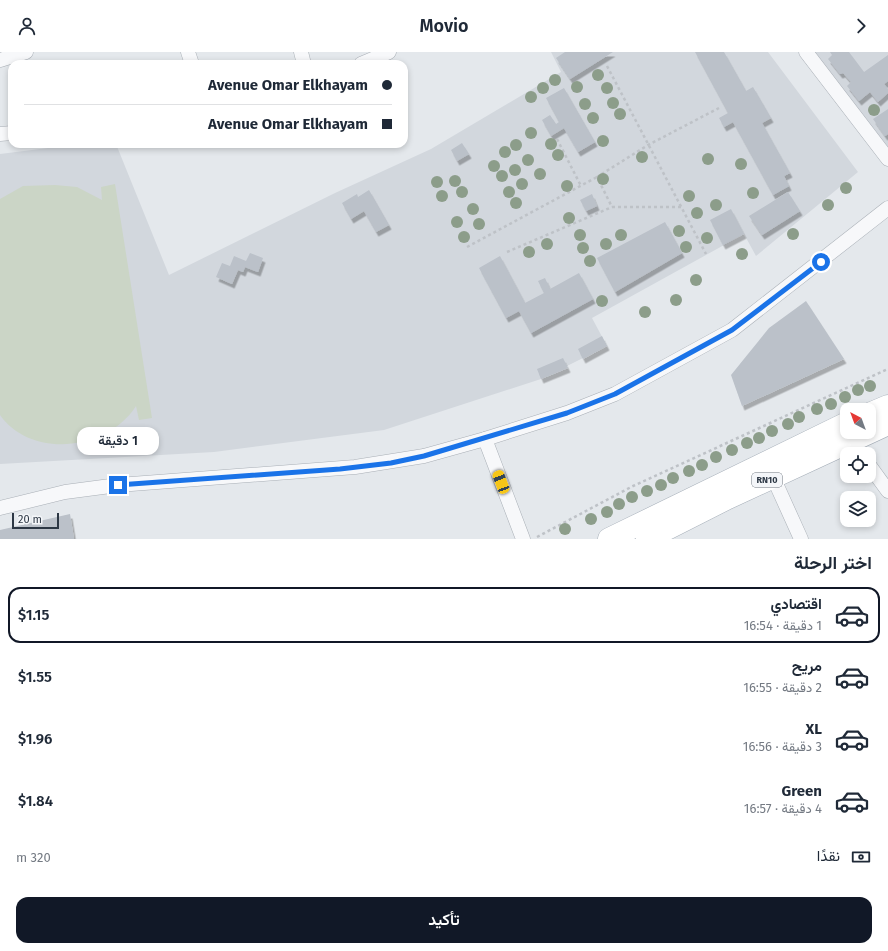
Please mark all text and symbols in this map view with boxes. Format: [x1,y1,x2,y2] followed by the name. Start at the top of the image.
[16,15,38,37] icon: person
[419,15,469,37] text: Movio
[850,15,872,37] icon: forward
[208,76,368,94] text: Avenue Omar Elkhayam
[208,115,368,133] text: Avenue Omar Elkhayam
[812,253,830,271] route start
[840,403,876,439] north arrow
[840,403,876,527] map controls
[77,427,159,455] callout: 1 دقيقة
[98,433,138,448] text: 1 دقيقة
[840,447,876,483] button: locate
[491,469,511,495] car
[752,473,782,487] road number: RN10
[109,476,127,494] route end
[840,491,876,527] button: layers
[12,511,59,530] scale bar
[18,513,42,526] text: 20 m
[794,552,872,574] text: اختر الرحلة
[770,595,822,613] text: اقتصادي
[834,597,870,633] icon: car
[18,606,49,624] text: $1.15
[744,618,822,633] text: 1 دقيقة · 16:54
[792,657,822,675] text: مريح
[834,659,870,695] icon: car
[18,668,52,686] text: $1.55
[743,680,822,695] text: 2 دقيقة · 16:55
[806,720,822,738] text: XL
[834,721,870,757] icon: car
[18,730,52,748] text: $1.96
[743,739,822,754] text: 3 دقيقة · 16:56
[782,782,822,800] text: Green
[834,783,870,819] icon: car
[18,792,53,810] text: $1.84
[744,801,822,816] text: 4 دقيقة · 16:57
[850,846,872,868] icon: cash
[817,847,840,865] text: نقدًا
[16,850,51,865] text: 320 m
[16,897,872,943] button: تأكيد

